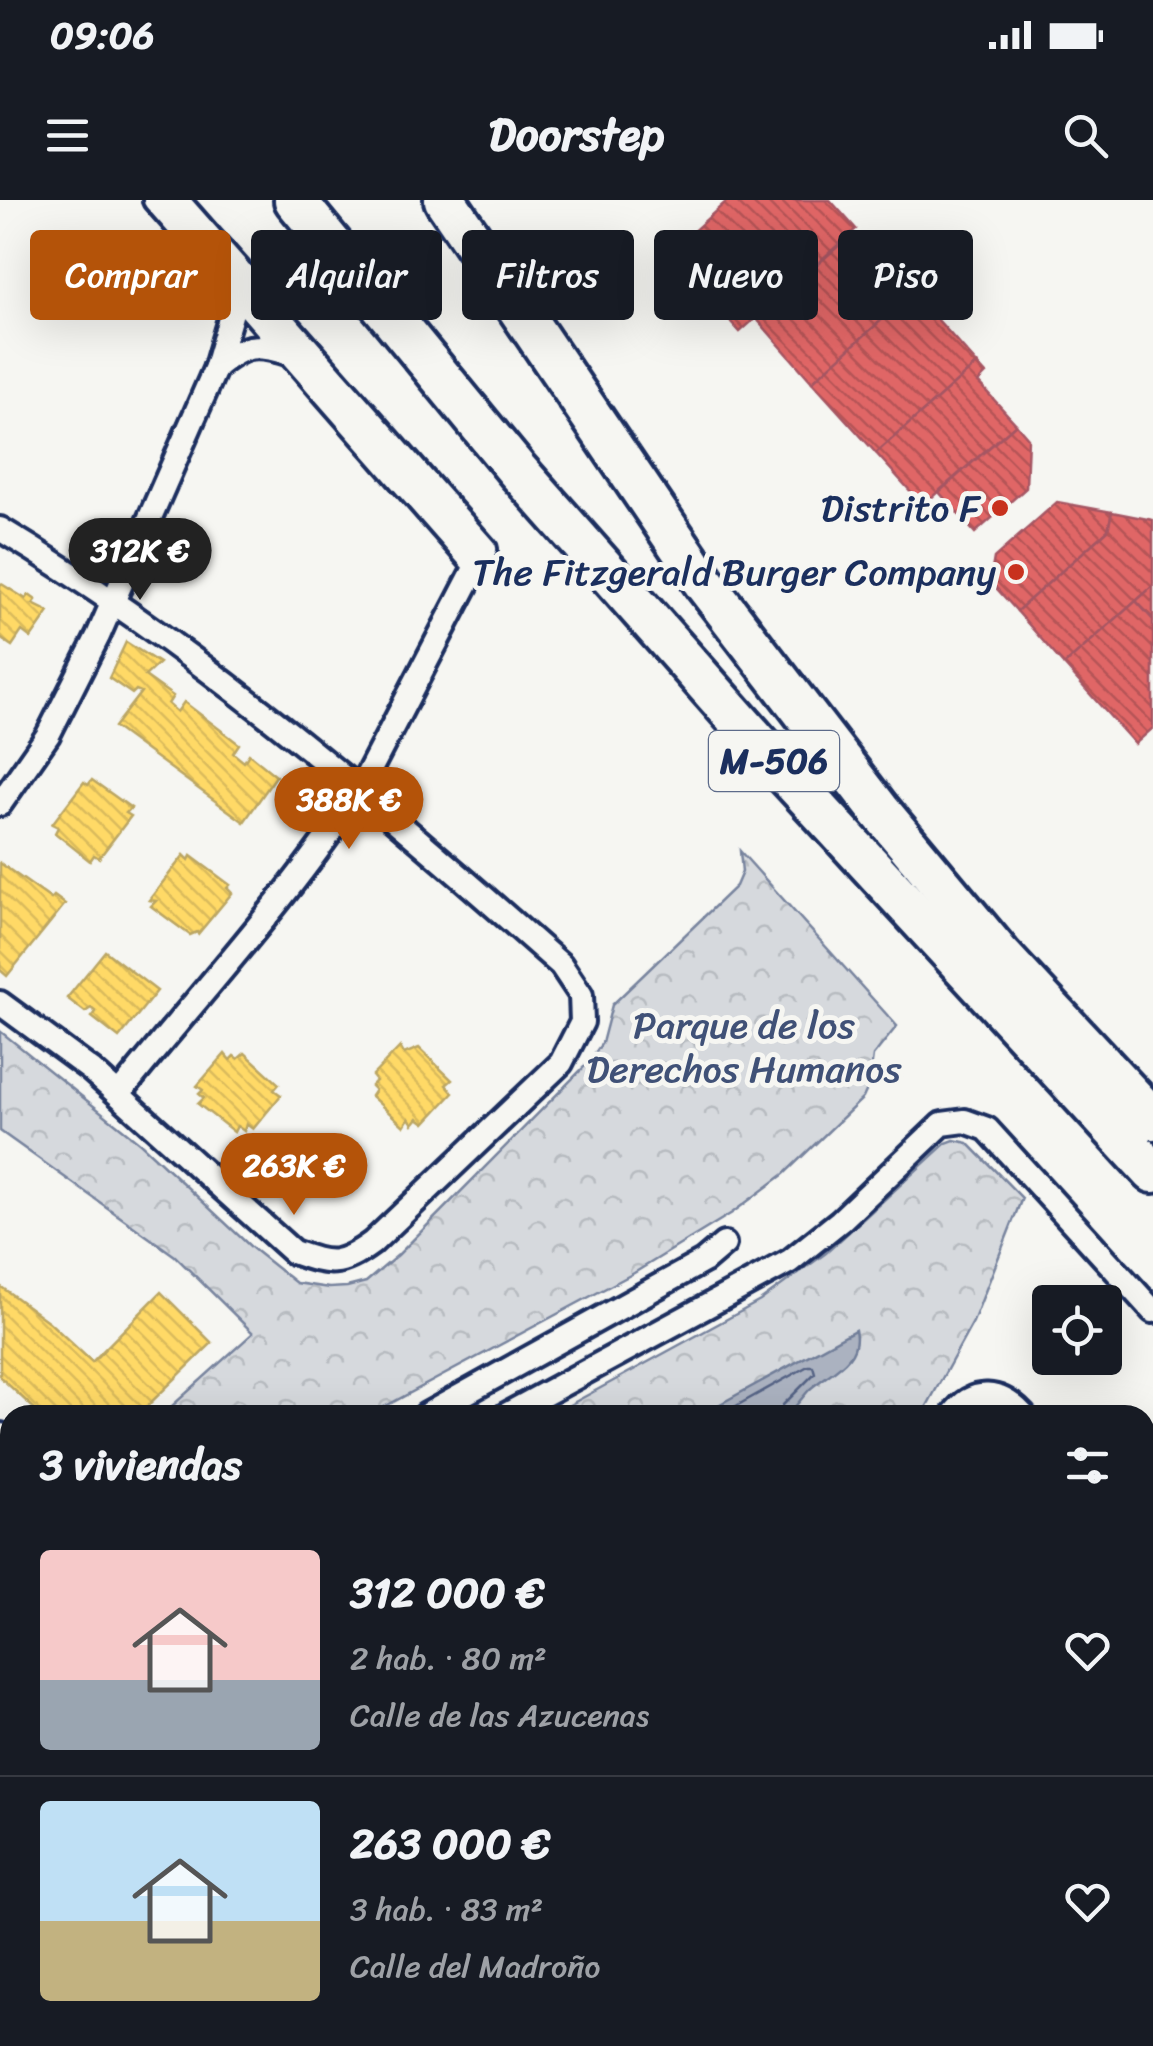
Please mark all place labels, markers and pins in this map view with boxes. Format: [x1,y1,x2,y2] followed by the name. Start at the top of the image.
[821,475,981,542] place label: Distrito F
[989,497,1011,519] marker: Distrito F
[59,518,221,603] pin: 312K €
[472,539,996,606] place label: The Fitzgerald Burger Company
[1005,561,1027,583] marker: The Fitzgerald Burger Company
[268,767,430,852] pin: 388K €
[213,1133,375,1218] pin: 263K €

